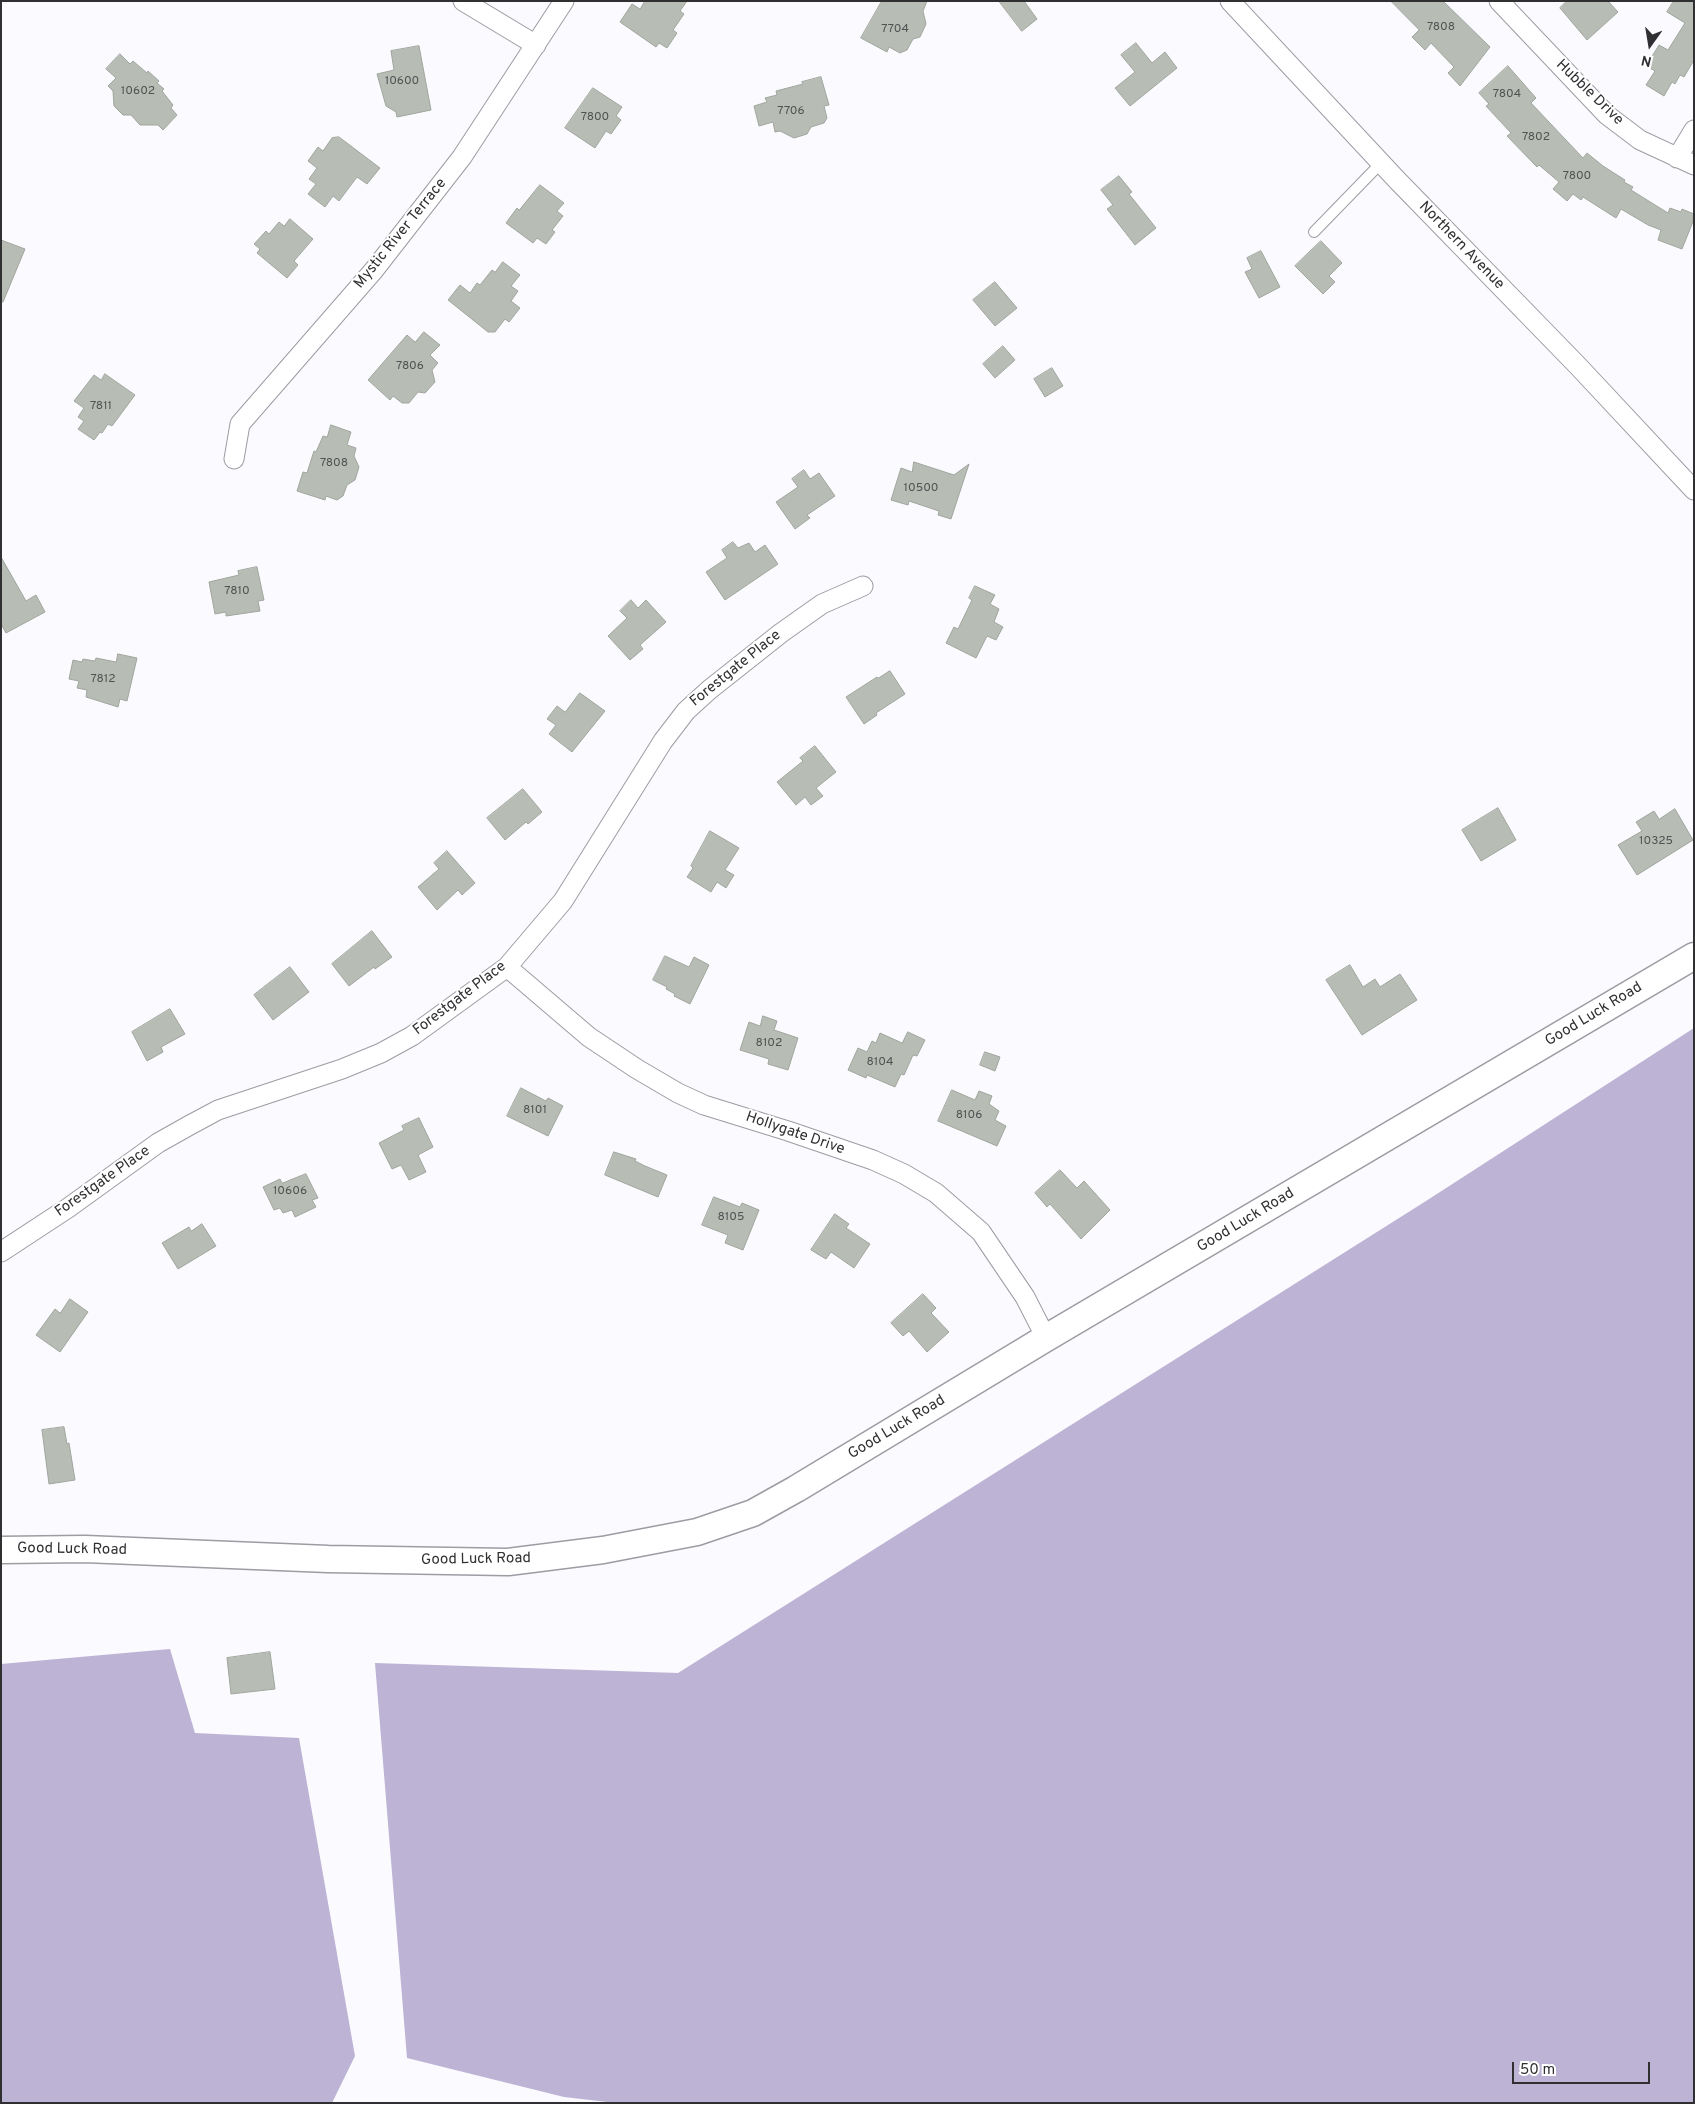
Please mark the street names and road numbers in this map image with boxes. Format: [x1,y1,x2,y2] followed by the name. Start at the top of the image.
[1552,56,1626,130] street label: Hubble Drive
[351,175,451,293] street label: Mystic River Terrace
[1415,198,1507,294] street label: Northern Avenue
[687,627,785,711] street label: Forestgate Place
[410,958,510,1040] street label: Forestgate Place
[1542,979,1646,1051] street label: Good Luck Road
[743,1109,847,1159] street label: Hollygate Drive
[52,1143,154,1221] street label: Forestgate Place
[1194,1185,1298,1257] street label: Good Luck Road
[845,1392,949,1464] street label: Good Luck Road
[17,1540,127,1560] street label: Good Luck Road
[421,1550,531,1570] street label: Good Luck Road

